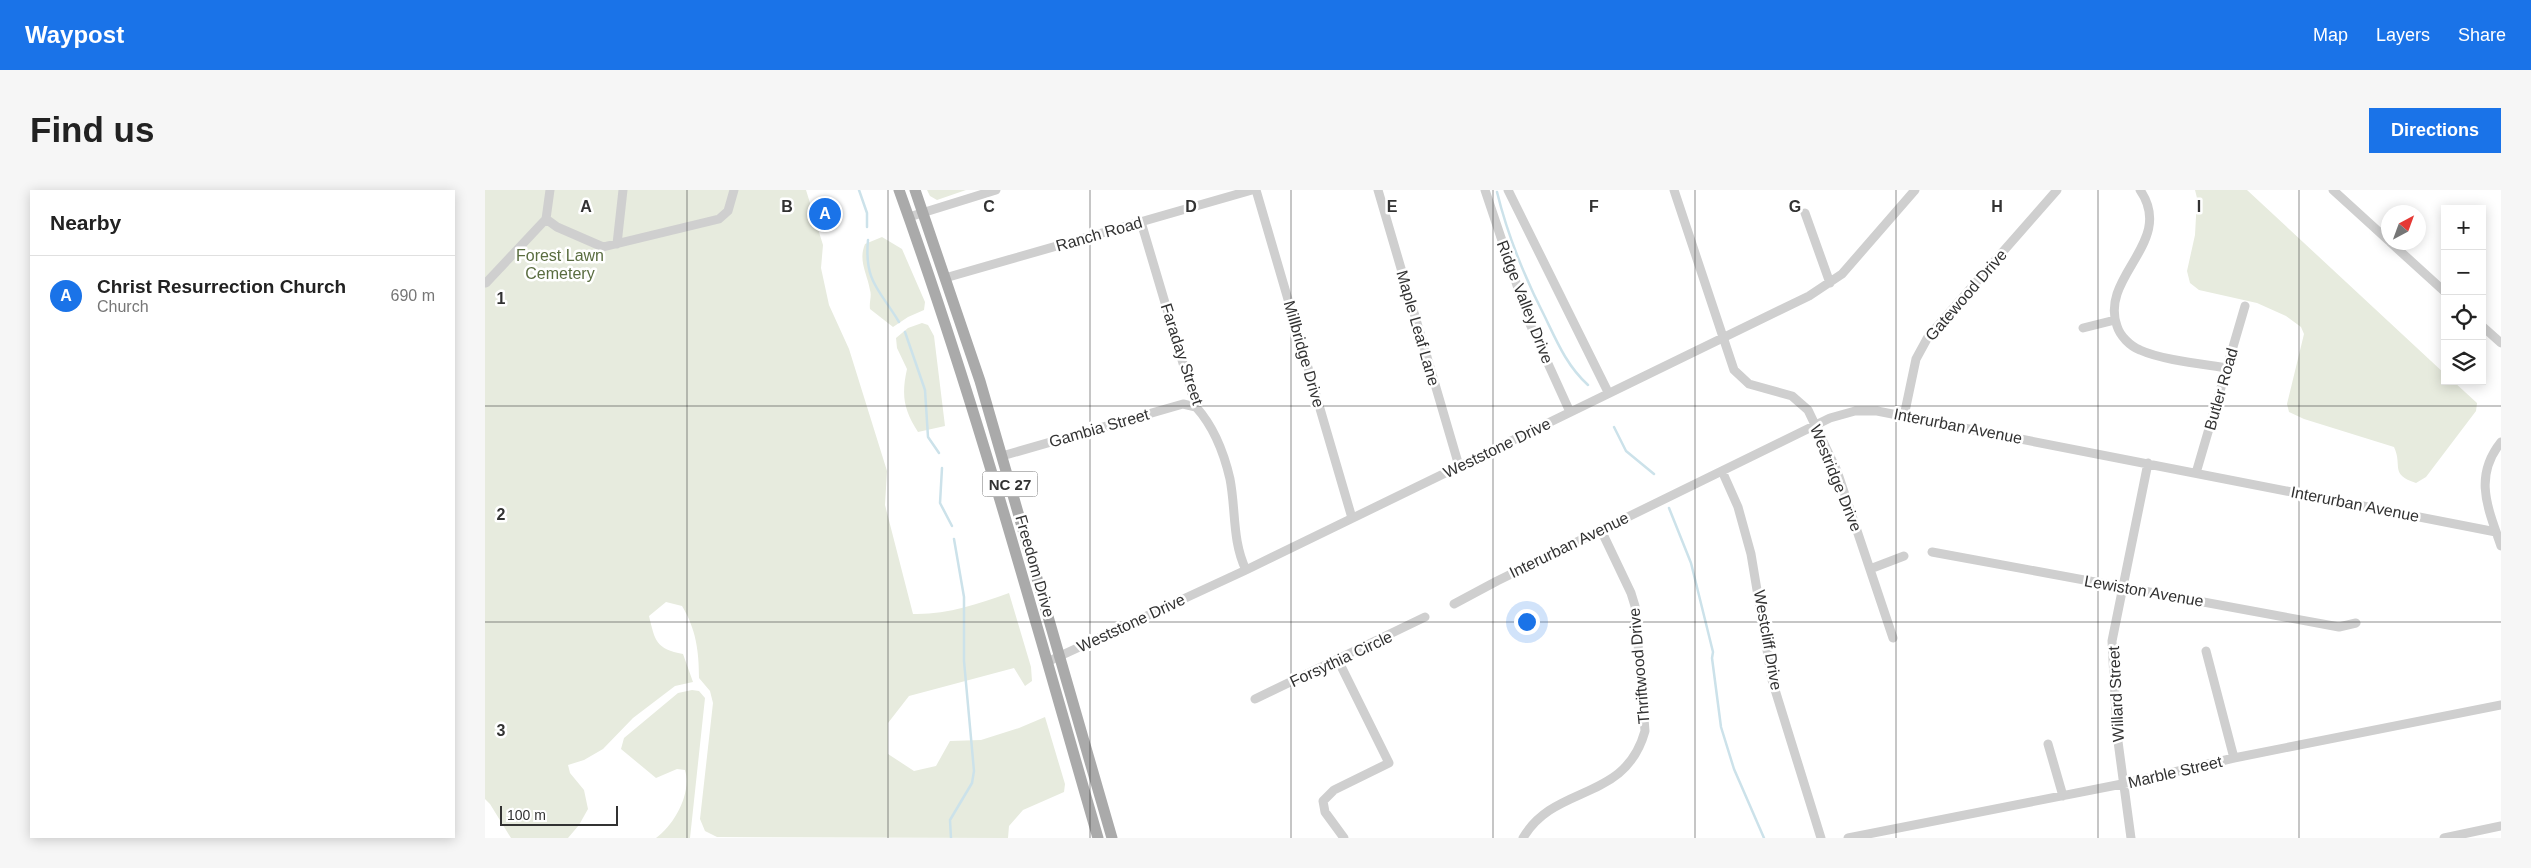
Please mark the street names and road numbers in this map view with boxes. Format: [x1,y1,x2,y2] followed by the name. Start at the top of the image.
[1054,214,1144,254] street label: Ranch Road
[1494,238,1556,366] street label: Ridge Valley Drive
[1922,246,2010,344] street label: Gatewood Drive
[1393,268,1443,388] street label: Maple Leaf Lane
[1281,299,1327,409] street label: Millbridge Drive
[1158,301,1207,407] street label: Faraday Street
[2201,346,2241,432] street label: Butler Road
[1047,405,1151,450] street label: Gambia Street
[1892,405,2024,447] street label: Interurban Avenue
[1441,415,1553,481] street label: Weststone Drive
[1807,422,1865,534] street label: Westridge Drive
[983,472,1037,496] road number: NC 27
[2289,483,2421,525] street label: Interurban Avenue
[1507,509,1631,581] street label: Interurban Avenue
[1012,513,1058,619] street label: Freedom Drive
[2083,572,2205,610] street label: Lewiston Avenue
[1751,588,1785,692] street label: Westcliff Drive
[1074,591,1188,655] street label: Weststone Drive
[1625,607,1653,725] street label: Thriftwood Drive
[1287,628,1395,690] street label: Forsythia Circle
[2105,645,2127,742] street label: Willard Street
[2126,753,2224,791] street label: Marble Street

